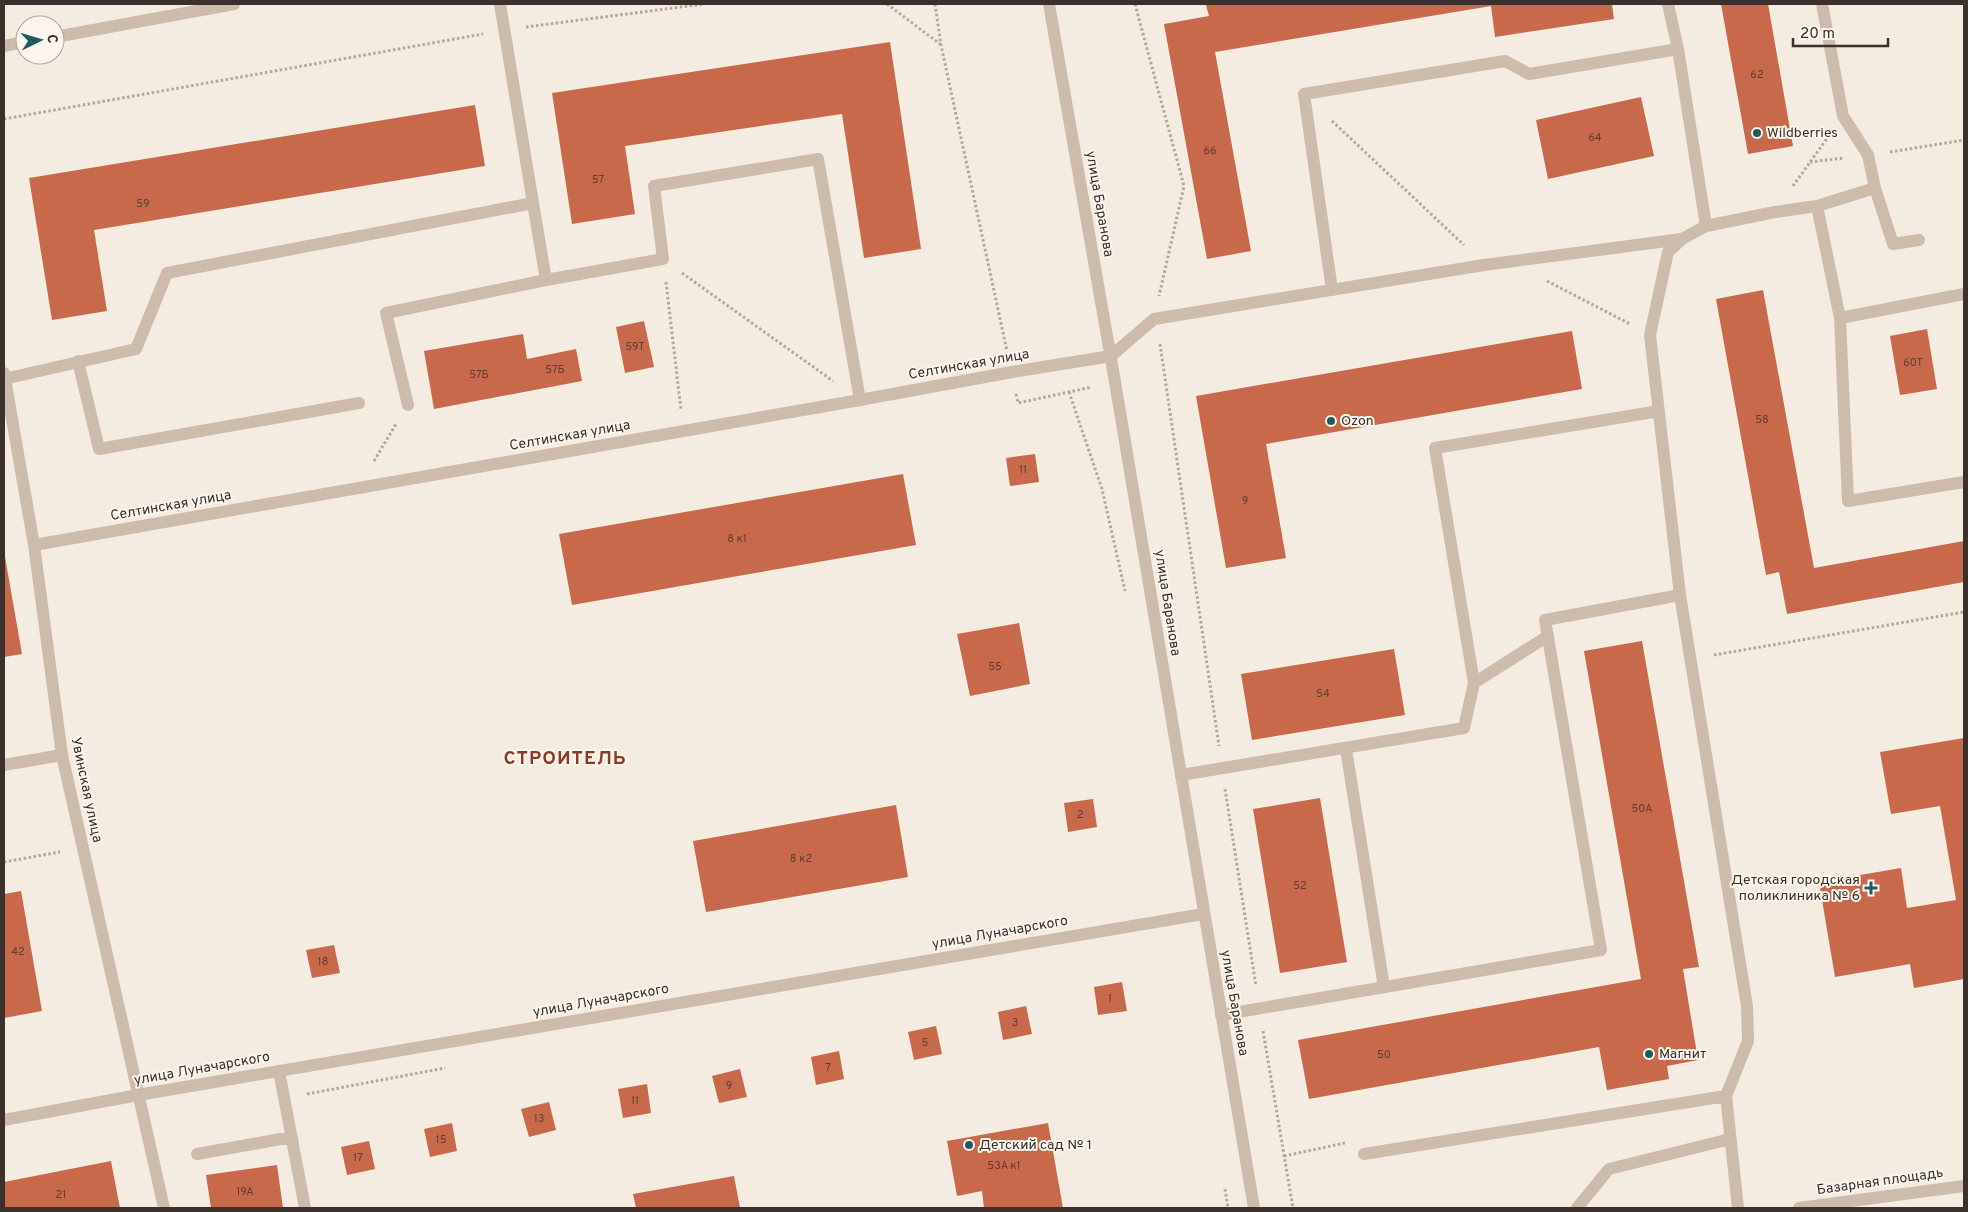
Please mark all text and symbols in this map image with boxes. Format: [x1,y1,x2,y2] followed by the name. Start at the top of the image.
[15,15,65,65] north arrow
[1793,15,1888,47] scale bar
[1800,25,1835,44] text: 20 m
[43,34,60,44] text: С
[1750,68,1764,82] house number: 62
[1767,125,1838,142] place label: Wildberries
[1751,127,1763,139] marker: Wildberries
[1588,131,1602,145] house number: 64
[1203,144,1217,158] house number: 66
[1081,150,1117,258] street label: улица Баранова
[592,173,604,187] house number: 57
[136,197,150,211] house number: 59
[625,340,645,354] house number: 59Т
[907,346,1031,384] street label: Селтинская улица
[1903,356,1923,370] house number: 60Т
[545,363,565,377] house number: 57Б
[469,368,489,382] house number: 57Б
[1341,413,1374,430] place label: Ozon
[1755,413,1769,427] house number: 58
[1325,415,1337,427] marker: Ozon
[508,417,632,455] street label: Селтинская улица
[1019,463,1027,477] house number: 11
[109,487,233,525] street label: Селтинская улица
[1242,494,1248,508] house number: 9
[727,532,747,546] house number: 8 к1
[1150,549,1184,657] street label: улица Баранова
[988,660,1002,674] house number: 55
[1316,687,1330,701] house number: 54
[67,736,105,844] street label: Увинская улица
[503,747,627,771] district label: СТРОИТЕЛЬ
[1631,802,1653,816] house number: 50А
[1077,808,1083,822] house number: 2
[790,852,812,866] house number: 8 к2
[1731,872,1860,905] place label: Детская городская поликлиника № 6
[1293,879,1307,893] house number: 52
[1864,881,1878,895] marker: Детская городская поликлиника № 6
[931,913,1070,953] street label: улица Луначарского
[11,945,25,959] house number: 42
[1216,949,1252,1057] street label: улица Баранова
[318,955,328,969] house number: 18
[532,981,671,1021] street label: улица Луначарского
[1108,992,1112,1006] house number: 1
[1012,1016,1018,1030] house number: 3
[922,1036,929,1050] house number: 5
[1659,1046,1706,1063] place label: Магнит
[1377,1048,1391,1062] house number: 50
[1643,1048,1655,1060] marker: Магнит
[133,1049,272,1089] street label: улица Луначарского
[825,1061,831,1075] house number: 7
[726,1079,732,1093] house number: 9
[631,1094,639,1108] house number: 11
[534,1112,544,1126] house number: 13
[436,1133,447,1147] house number: 15
[979,1137,1092,1154] place label: Детский сад № 1
[963,1139,975,1151] marker: Детский сад № 1
[353,1151,363,1165] house number: 17
[987,1159,1021,1173] house number: 53А к1
[1816,1165,1944,1199] street label: Базарная площадь
[236,1185,254,1199] house number: 19А
[56,1188,66,1202] house number: 21

